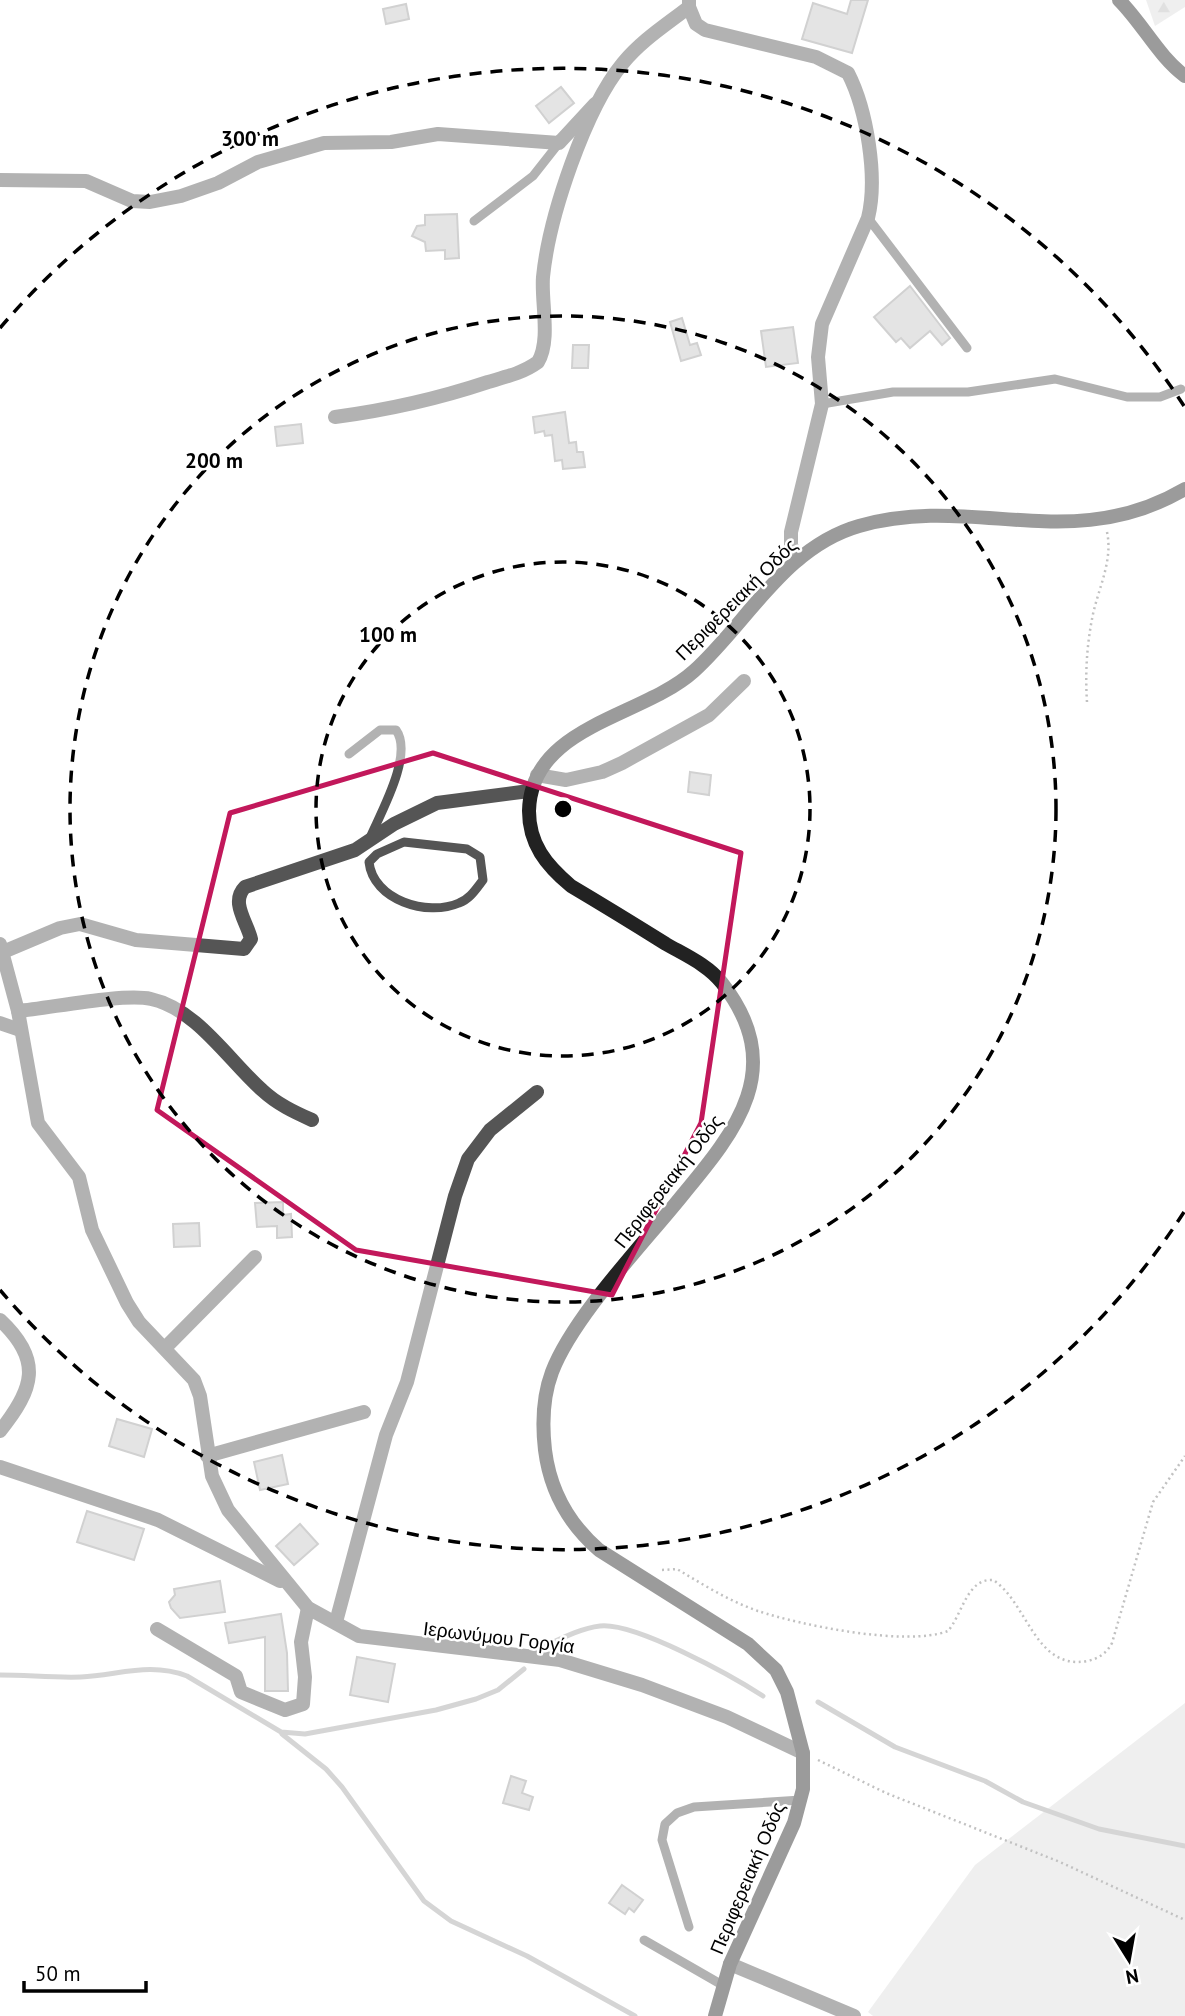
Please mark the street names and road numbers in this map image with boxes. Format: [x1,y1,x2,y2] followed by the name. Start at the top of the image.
[670,533,802,665] street label: Περιφερειακή Οδός
[608,1109,728,1253] street label: Περιφερειακή Οδός
[422,1616,576,1658] street label: Ιερωνύμου Γοργία
[704,1798,790,1958] street label: Περιφερειακή Οδός

